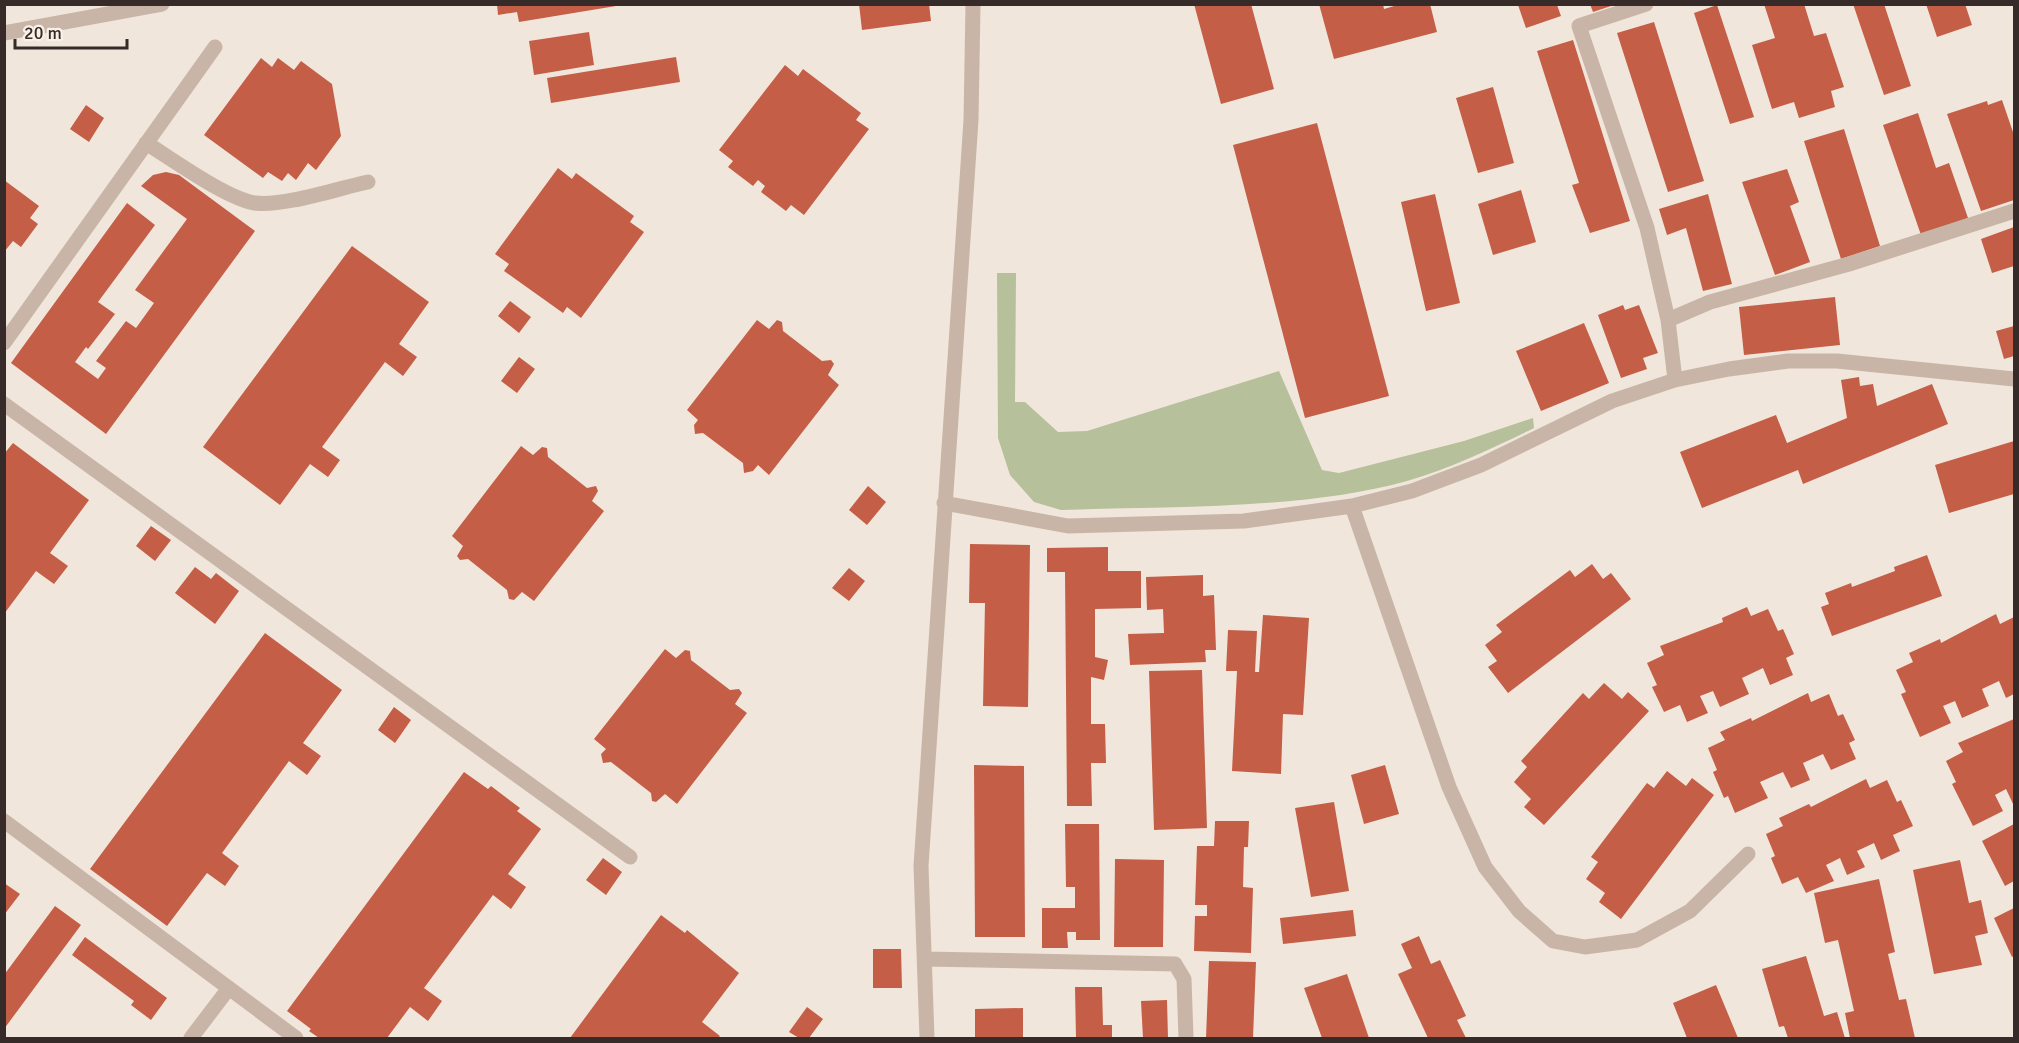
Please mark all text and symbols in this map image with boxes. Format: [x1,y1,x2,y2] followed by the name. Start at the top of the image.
[15,12,128,50] scale bar
[24,22,62,44] text: 20 m

